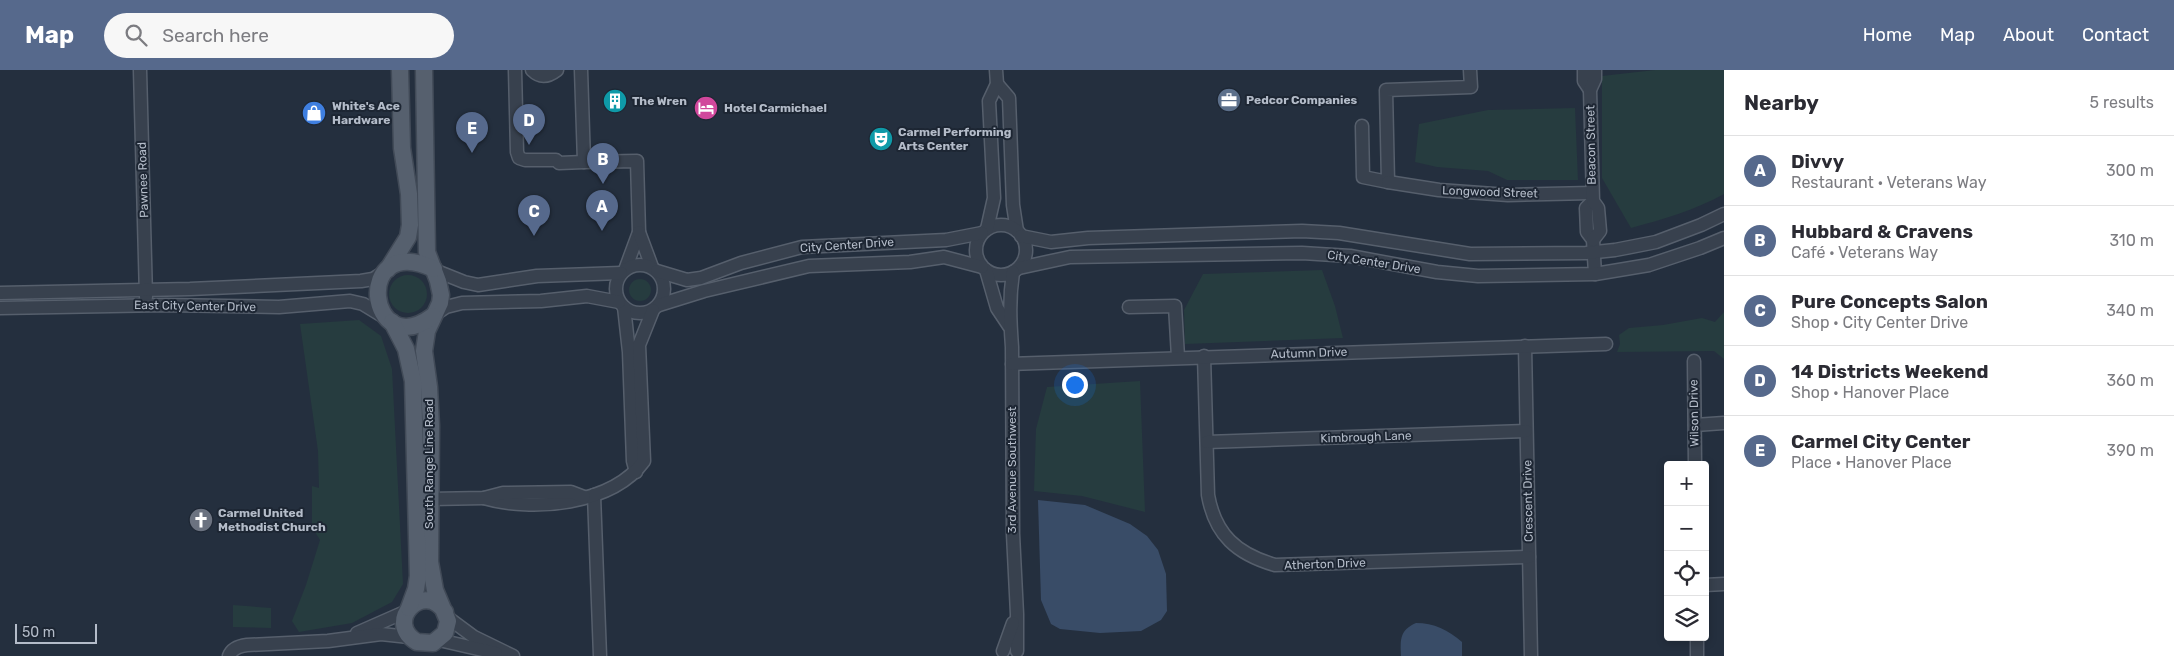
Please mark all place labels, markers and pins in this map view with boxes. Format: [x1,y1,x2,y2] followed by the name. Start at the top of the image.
[1216,87,1242,113] office icon: Pedcor Companies
[602,88,628,114] building icon: The Wren
[1246,93,1358,107] place label: Pedcor Companies
[632,94,687,108] place label: The Wren
[693,95,719,121] hotel icon: Hotel Carmichael
[332,99,400,127] place label: White's Ace Hardware
[301,100,327,126] shop icon: White's Ace Hardware
[724,101,827,115] place label: Hotel Carmichael
[513,104,545,145] pin: D
[456,112,488,153] pin: E
[898,125,1011,153] place label: Carmel Performing Arts Center
[868,126,894,152] theatre icon: Carmel Performing Arts Center
[587,143,619,184] pin: B
[586,190,618,231] pin: A
[518,195,550,236] pin: C
[218,506,326,534] place label: Carmel United Methodist Church
[188,507,214,533] church icon: Carmel United Methodist Church

